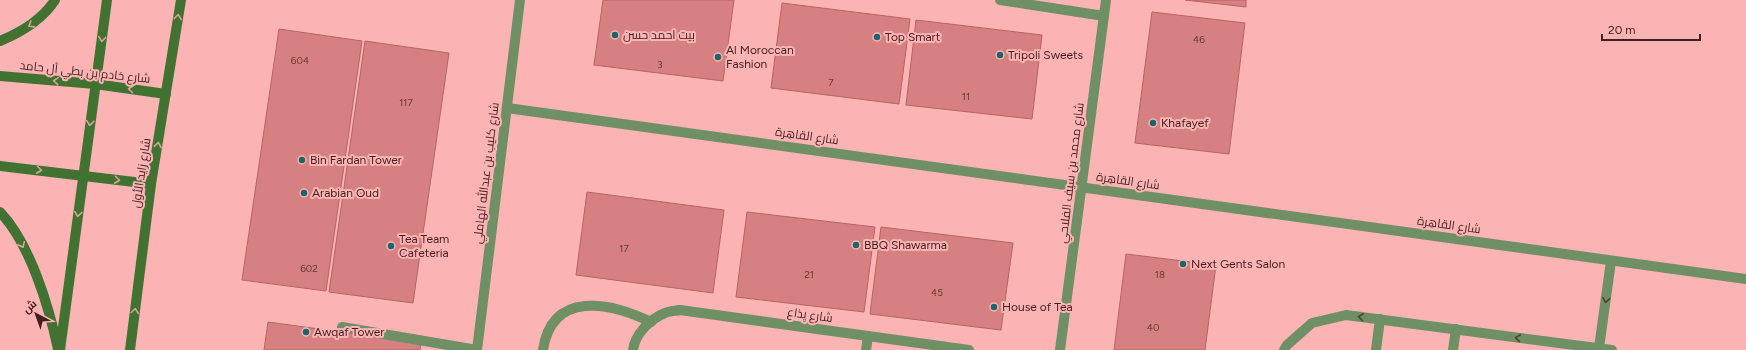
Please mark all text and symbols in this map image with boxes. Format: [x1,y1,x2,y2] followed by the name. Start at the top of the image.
[173,14,182,20] one-way arrow
[1602,16,1700,42] scale bar
[28,20,35,27] one-way arrow
[1608,23,1636,37] text: 20 m
[623,28,695,42] place label: بيت احمد حسن
[610,30,620,40] marker: بيت احمد حسن
[885,30,941,44] place label: Top Smart
[872,32,882,42] marker: Top Smart
[1193,33,1205,46] house number: 46
[98,36,107,42] one-way arrow
[726,43,794,71] place label: Al Moroccan Fashion
[1008,48,1084,62] place label: Tripoli Sweets
[995,50,1005,60] marker: Tripoli Sweets
[713,52,723,62] marker: Al Moroccan Fashion
[291,54,309,67] house number: 604
[19,58,151,89] street label: شارع خادم بن بطي آل حامد
[657,58,663,71] house number: 3
[53,76,59,85] one-way arrow
[828,76,834,89] house number: 7
[128,85,134,94] one-way arrow
[962,90,970,103] house number: 11
[399,96,413,109] house number: 117
[469,101,505,245] street label: شارع كليب بن عبدالله الهاملي
[1055,102,1090,245] street label: شارع محمد بن سيف الفلاحي
[1161,116,1209,130] place label: Khafayef
[1148,118,1158,128] marker: Khafayef
[86,120,95,126] one-way arrow
[774,125,840,148] street label: شارع القاهِرة
[129,137,154,209] street label: شارع زايد الأول
[153,142,162,149] one-way arrow
[310,153,402,167] place label: Bin Fardan Tower
[297,155,307,165] marker: Bin Fardan Tower
[36,166,42,175] one-way arrow
[1095,170,1161,193] street label: شارع القاهِرة
[114,175,120,184] one-way arrow
[312,186,379,200] place label: Arabian Oud
[299,188,309,198] marker: Arabian Oud
[74,211,83,217] one-way arrow
[1416,214,1482,237] street label: شارع القاهِرة
[399,232,449,260] place label: Tea Team Cafeteria
[864,238,947,252] place label: BBQ Shawarma
[851,240,861,250] marker: BBQ Shawarma
[17,241,25,248] one-way arrow
[386,241,396,251] marker: Tea Team Cafeteria
[619,242,629,255] house number: 17
[1191,257,1286,271] place label: Next Gents Salon
[1178,259,1188,269] marker: Next Gents Salon
[300,262,318,275] house number: 602
[804,268,814,281] house number: 21
[1155,268,1165,281] house number: 18
[931,286,943,299] house number: 45
[16,294,56,334] north arrow
[1602,296,1611,303] one-way arrow
[20,297,39,316] text: ش
[1002,300,1073,314] place label: House of Tea
[989,302,999,312] marker: House of Tea
[786,305,834,326] street label: شارع يِذاع
[130,308,139,314] one-way arrow
[1358,313,1364,322] one-way arrow
[1147,321,1159,334] house number: 40
[314,325,384,339] place label: Awqaf Tower
[301,327,311,337] marker: Awqaf Tower
[1515,334,1521,343] one-way arrow

